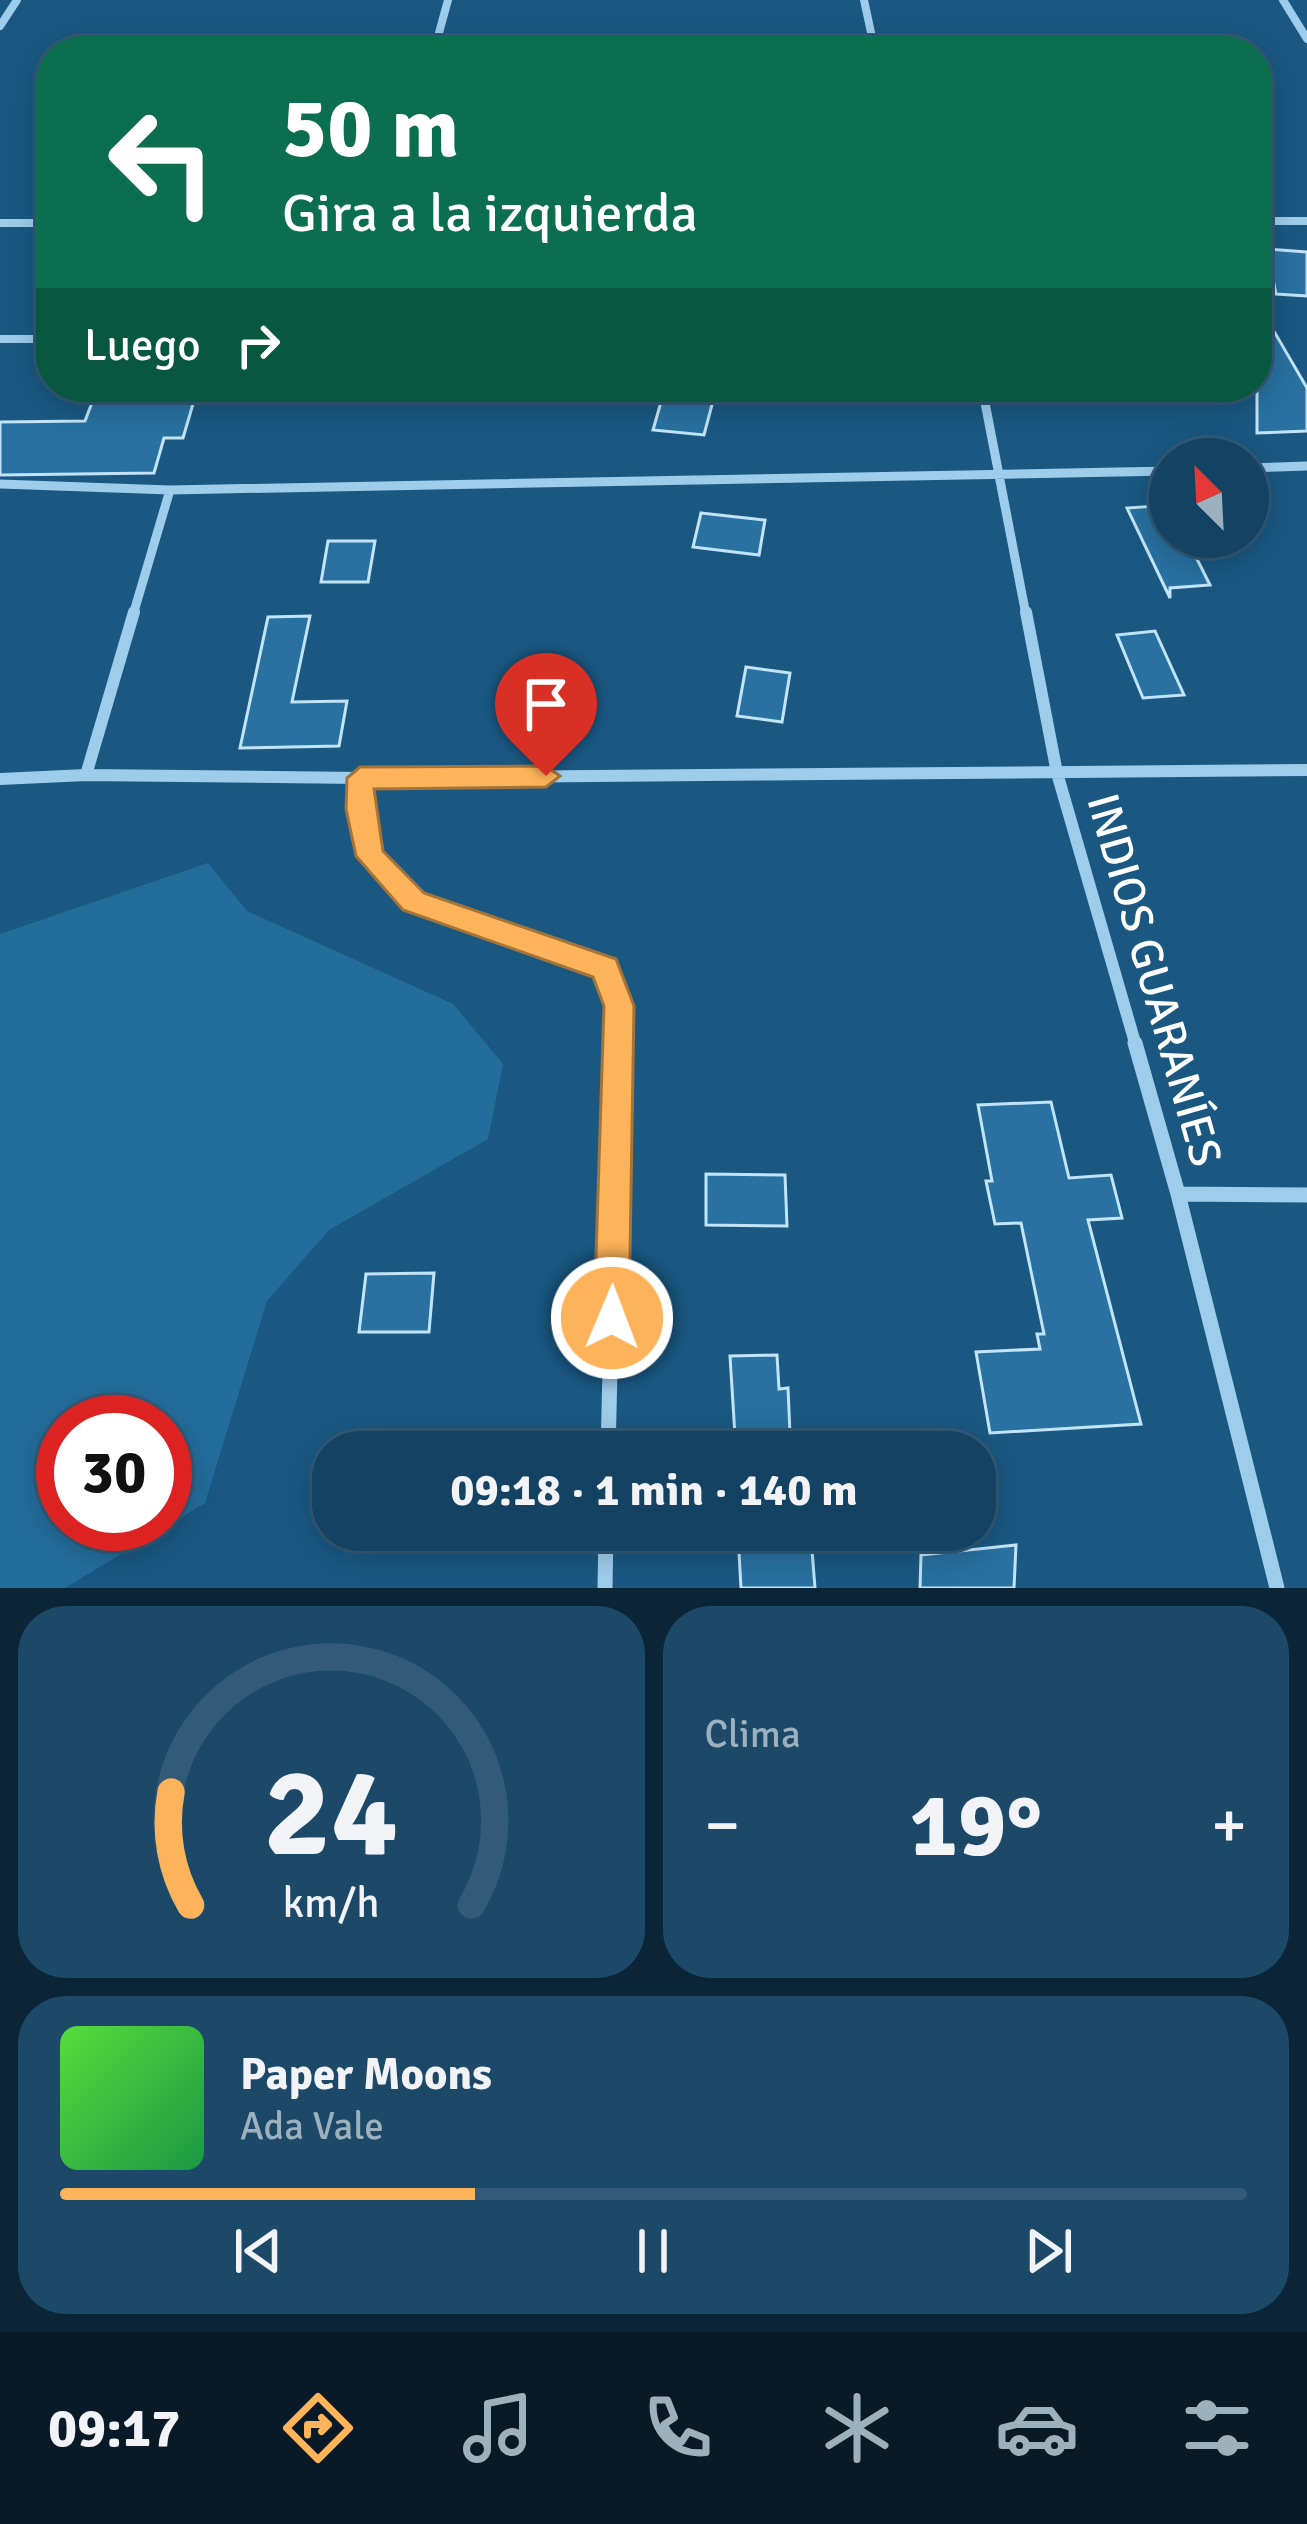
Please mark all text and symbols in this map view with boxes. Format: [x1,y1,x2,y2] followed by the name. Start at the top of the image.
[282,77,459,181] text: 50 m
[84,84,240,240] icon: left
[282,180,698,247] text: Gira a la izquierda
[225,312,291,378] icon: right
[84,318,201,373] text: Luego
[1149,438,1269,558] north arrow
[1149,438,1269,558] map controls
[495,653,597,776] pin
[513,671,579,737] icon: arrive
[1074,787,1234,1173] street label: INDIOS GUARANÍES
[549,1255,675,1381] position arrow
[36,1395,192,1551] speed limit sign: 30
[450,1463,858,1518] text: 09:18 · 1 min · 140 m
[705,1710,801,1758] text: Clima
[264,1737,399,1890] text: 24
[909,1770,1042,1881] text: 19°
[705,1785,740,1866] text: −
[1211,1785,1247,1866] text: +
[283,1877,380,1930] text: km/h
[240,2047,492,2102] text: Paper Moons
[240,2102,384,2150] text: Ada Vale
[225,2218,291,2284] icon: previous
[620,2218,686,2284] icon: pause
[1016,2218,1082,2284] icon: next
[276,2386,360,2470] icon: directions
[456,2386,540,2470] icon: music
[636,2386,720,2470] icon: phone
[815,2386,899,2470] icon: climate
[995,2386,1079,2470] icon: car
[1175,2386,1259,2470] icon: filters
[48,2395,180,2462] text: 09:17

